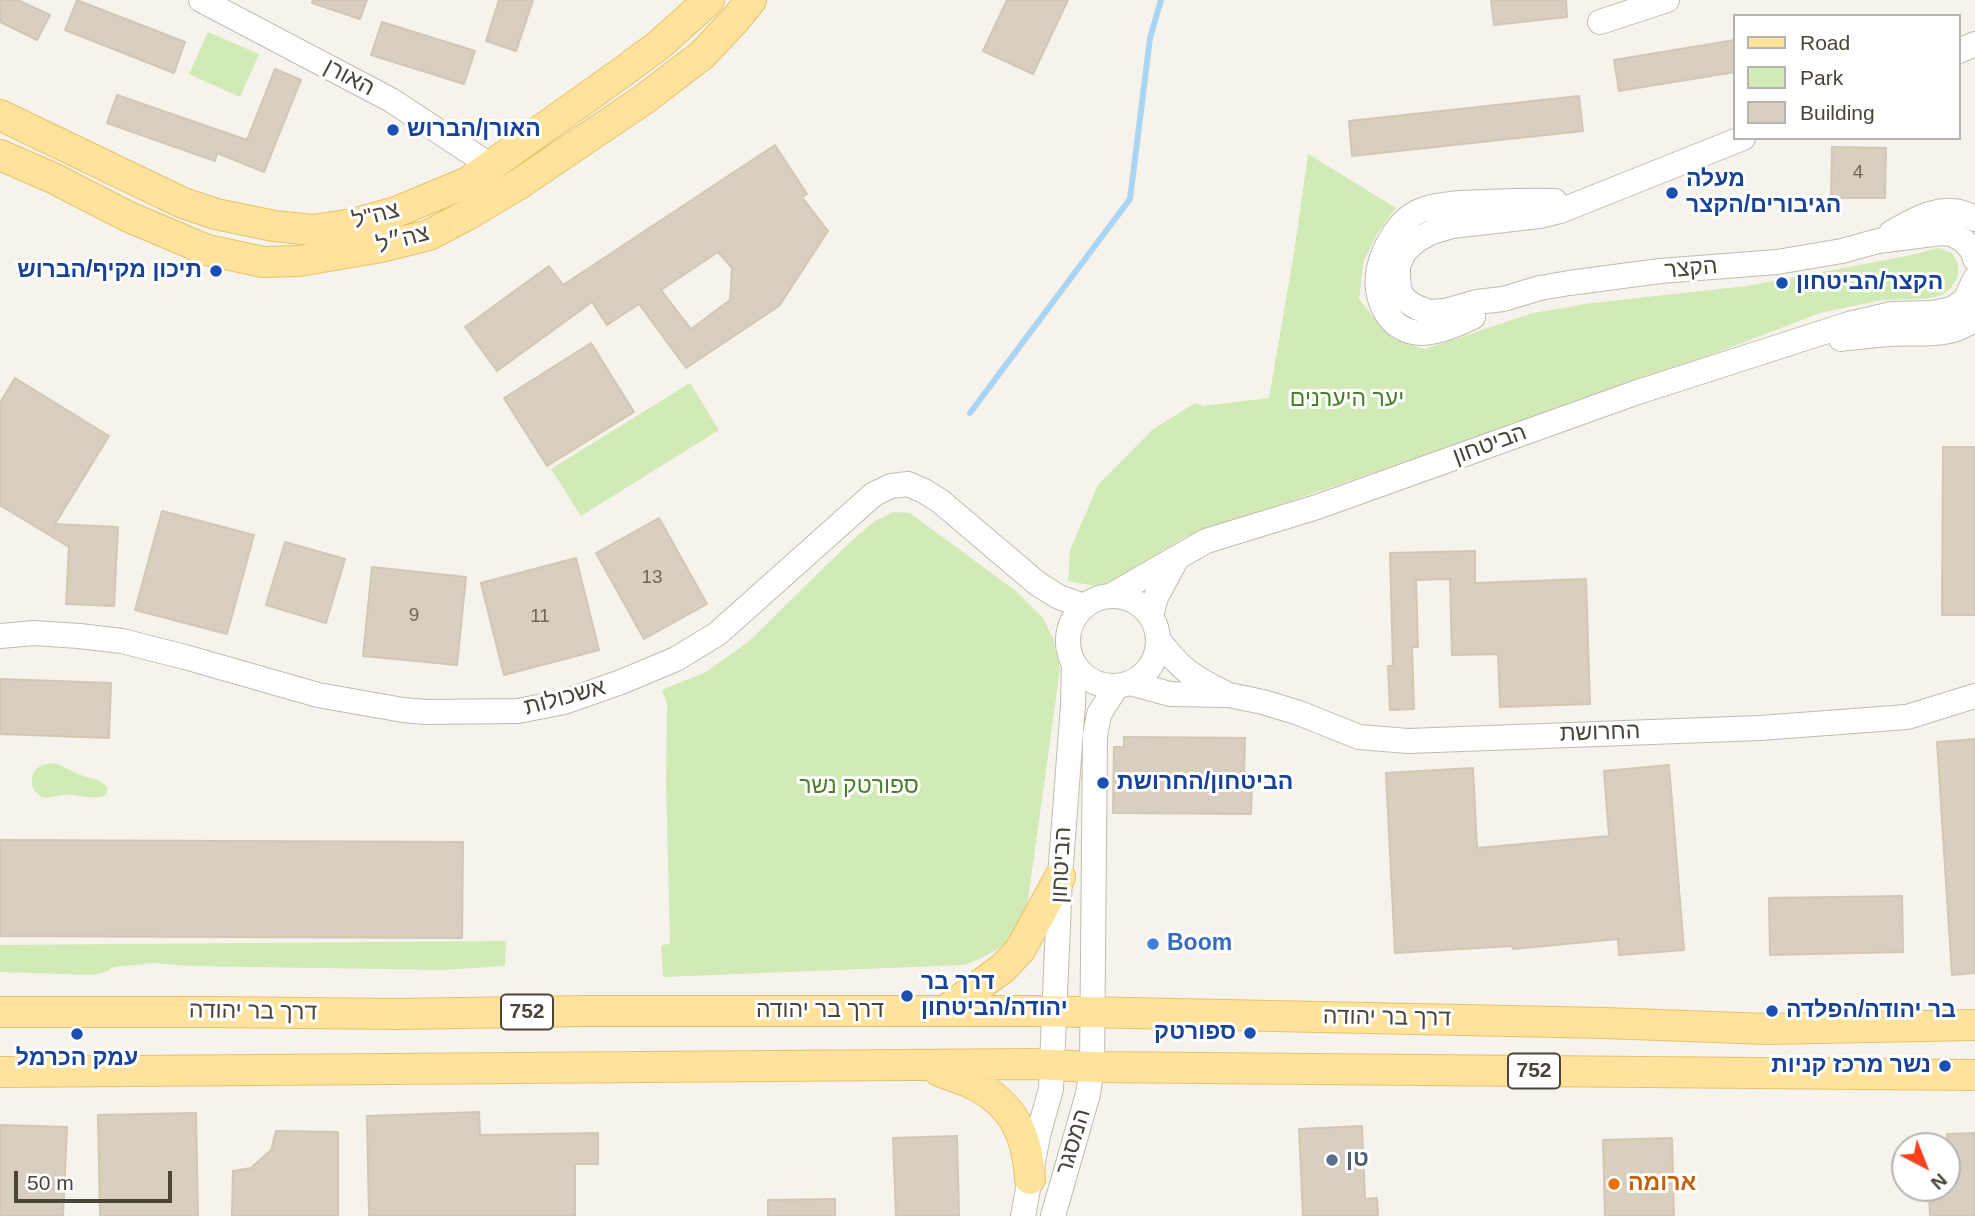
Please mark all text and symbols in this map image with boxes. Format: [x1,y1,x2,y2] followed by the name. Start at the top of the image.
[1734,14,1961,140] legend
[1800,31,1850,54] text: Road
[319,53,379,103] street label: האורן
[1800,66,1843,89] text: Park
[1800,101,1875,124] text: Building
[407,116,541,144] place label: האורן/הברוש
[385,122,401,138] marker: האורן/הברוש
[1853,162,1863,184] house number: 4
[1686,166,1841,220] place label: מעלה הגיבורים/הקצר
[1664,185,1680,201] marker: מעלה הגיבורים/הקצר
[350,197,402,235] street label: צה"ל
[374,220,432,260] street label: צה״ל
[1663,253,1719,285] street label: הקצר
[17,257,202,285] place label: תיכון מקיף/הברוש
[208,263,224,279] marker: תיכון מקיף/הברוש
[1796,269,1943,297] place label: הקצר/הביטחון
[1774,275,1790,291] marker: הקצר/הביטחון
[1290,386,1404,414] park label: יער היערנים
[1449,419,1531,471] street label: הביטחון
[641,567,663,589] house number: 13
[409,605,419,627] house number: 9
[530,606,550,628] house number: 11
[521,674,609,722] street label: אשכולות
[1559,718,1641,748] street label: החרושת
[1117,769,1293,797] place label: הביטחון/החרושת
[799,773,919,801] park label: ספורטק נשר
[1095,775,1111,791] marker: הביטחון/החרושת
[1046,826,1078,904] street label: הביטחון
[1167,930,1232,958] place label: Boom
[1145,936,1161,952] marker: Boom
[921,969,1068,1023] place label: דרך בר יהודה/הביטחון
[899,988,915,1004] marker: דרך בר יהודה/הביטחון
[501,995,553,1030] road number: 752
[189,997,317,1027] street label: דרך בר יהודה
[756,997,884,1025] street label: דרך בר יהודה
[1786,997,1956,1025] place label: בר יהודה/הפלדה
[1323,1003,1451,1033] street label: דרך בר יהודה
[1764,1003,1780,1019] marker: בר יהודה/הפלדה
[1154,1019,1236,1047] place label: ספורטק
[1242,1025,1258,1041] marker: ספורטק
[69,1026,85,1042] marker: עמק הכרמל
[16,1045,138,1073] place label: עמק הכרמל
[1771,1052,1931,1080] place label: נשר מרכז קניות
[1508,1054,1560,1088] road number: 752
[1937,1058,1953,1074] marker: נשר מרכז קניות
[1051,1106,1097,1178] street label: המסגר
[1891,1132,1961,1202] north arrow
[1346,1146,1369,1174] place label: טן
[1324,1152,1340,1168] marker: טן
[18,1156,175,1200] scale bar
[1927,1169,1951,1194] text: N
[1628,1170,1696,1198] place label: ארומה
[27,1171,74,1194] text: 50 m
[1606,1176,1622,1192] marker: ארומה

